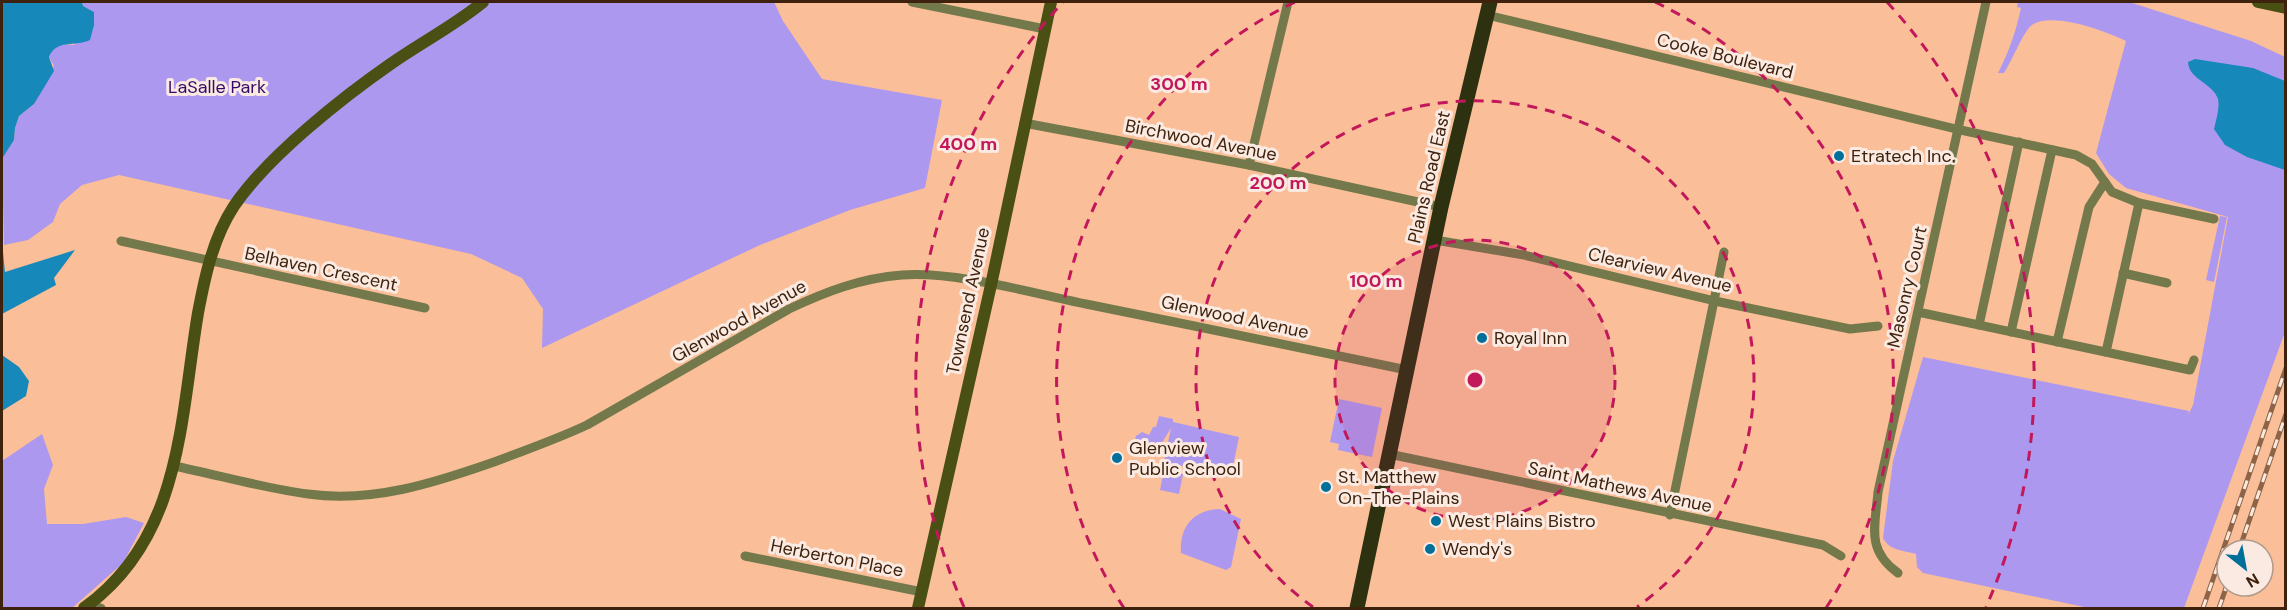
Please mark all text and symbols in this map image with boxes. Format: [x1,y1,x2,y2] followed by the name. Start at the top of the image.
[1654,27,1796,85] street label: Cooke Boulevard
[1150,72,1208,96] text: 300 m
[168,75,266,99] park label: LaSalle Park
[1402,108,1456,246] street label: Plains Road East
[1123,114,1279,166] street label: Birchwood Avenue
[939,132,997,156] text: 400 m
[1851,144,1955,168] place label: Etratech Inc.
[1832,149,1846,163] marker: Etratech Inc.
[1250,171,1306,195] text: 200 m
[1881,224,1933,350] street label: Masonry Court
[941,225,995,377] street label: Townsend Avenue
[242,241,400,297] street label: Belhaven Crescent
[1586,242,1734,298] street label: Clearview Avenue
[1349,269,1403,293] text: 100 m
[667,274,811,368] street label: Glenwood Avenue
[1159,290,1311,344] street label: Glenwood Avenue
[1494,326,1567,350] place label: Royal Inn
[1475,331,1489,345] marker: Royal Inn
[1465,370,1485,390] centre of rings
[1129,436,1241,481] place label: Glenview Public School
[1110,451,1124,465] marker: Glenview Public School
[1526,456,1714,518] street label: Saint Mathews Avenue
[1338,465,1459,510] place label: St. Matthew On-The-Plains
[1319,480,1333,494] marker: St. Matthew On-The-Plains
[1448,509,1596,533] place label: West Plains Bistro
[1429,514,1443,528] marker: West Plains Bistro
[769,533,905,583] street label: Herberton Place
[1442,537,1512,561] place label: Wendy's
[2215,538,2275,598] north arrow
[1423,542,1437,556] marker: Wendy's
[2242,568,2263,592] text: N

